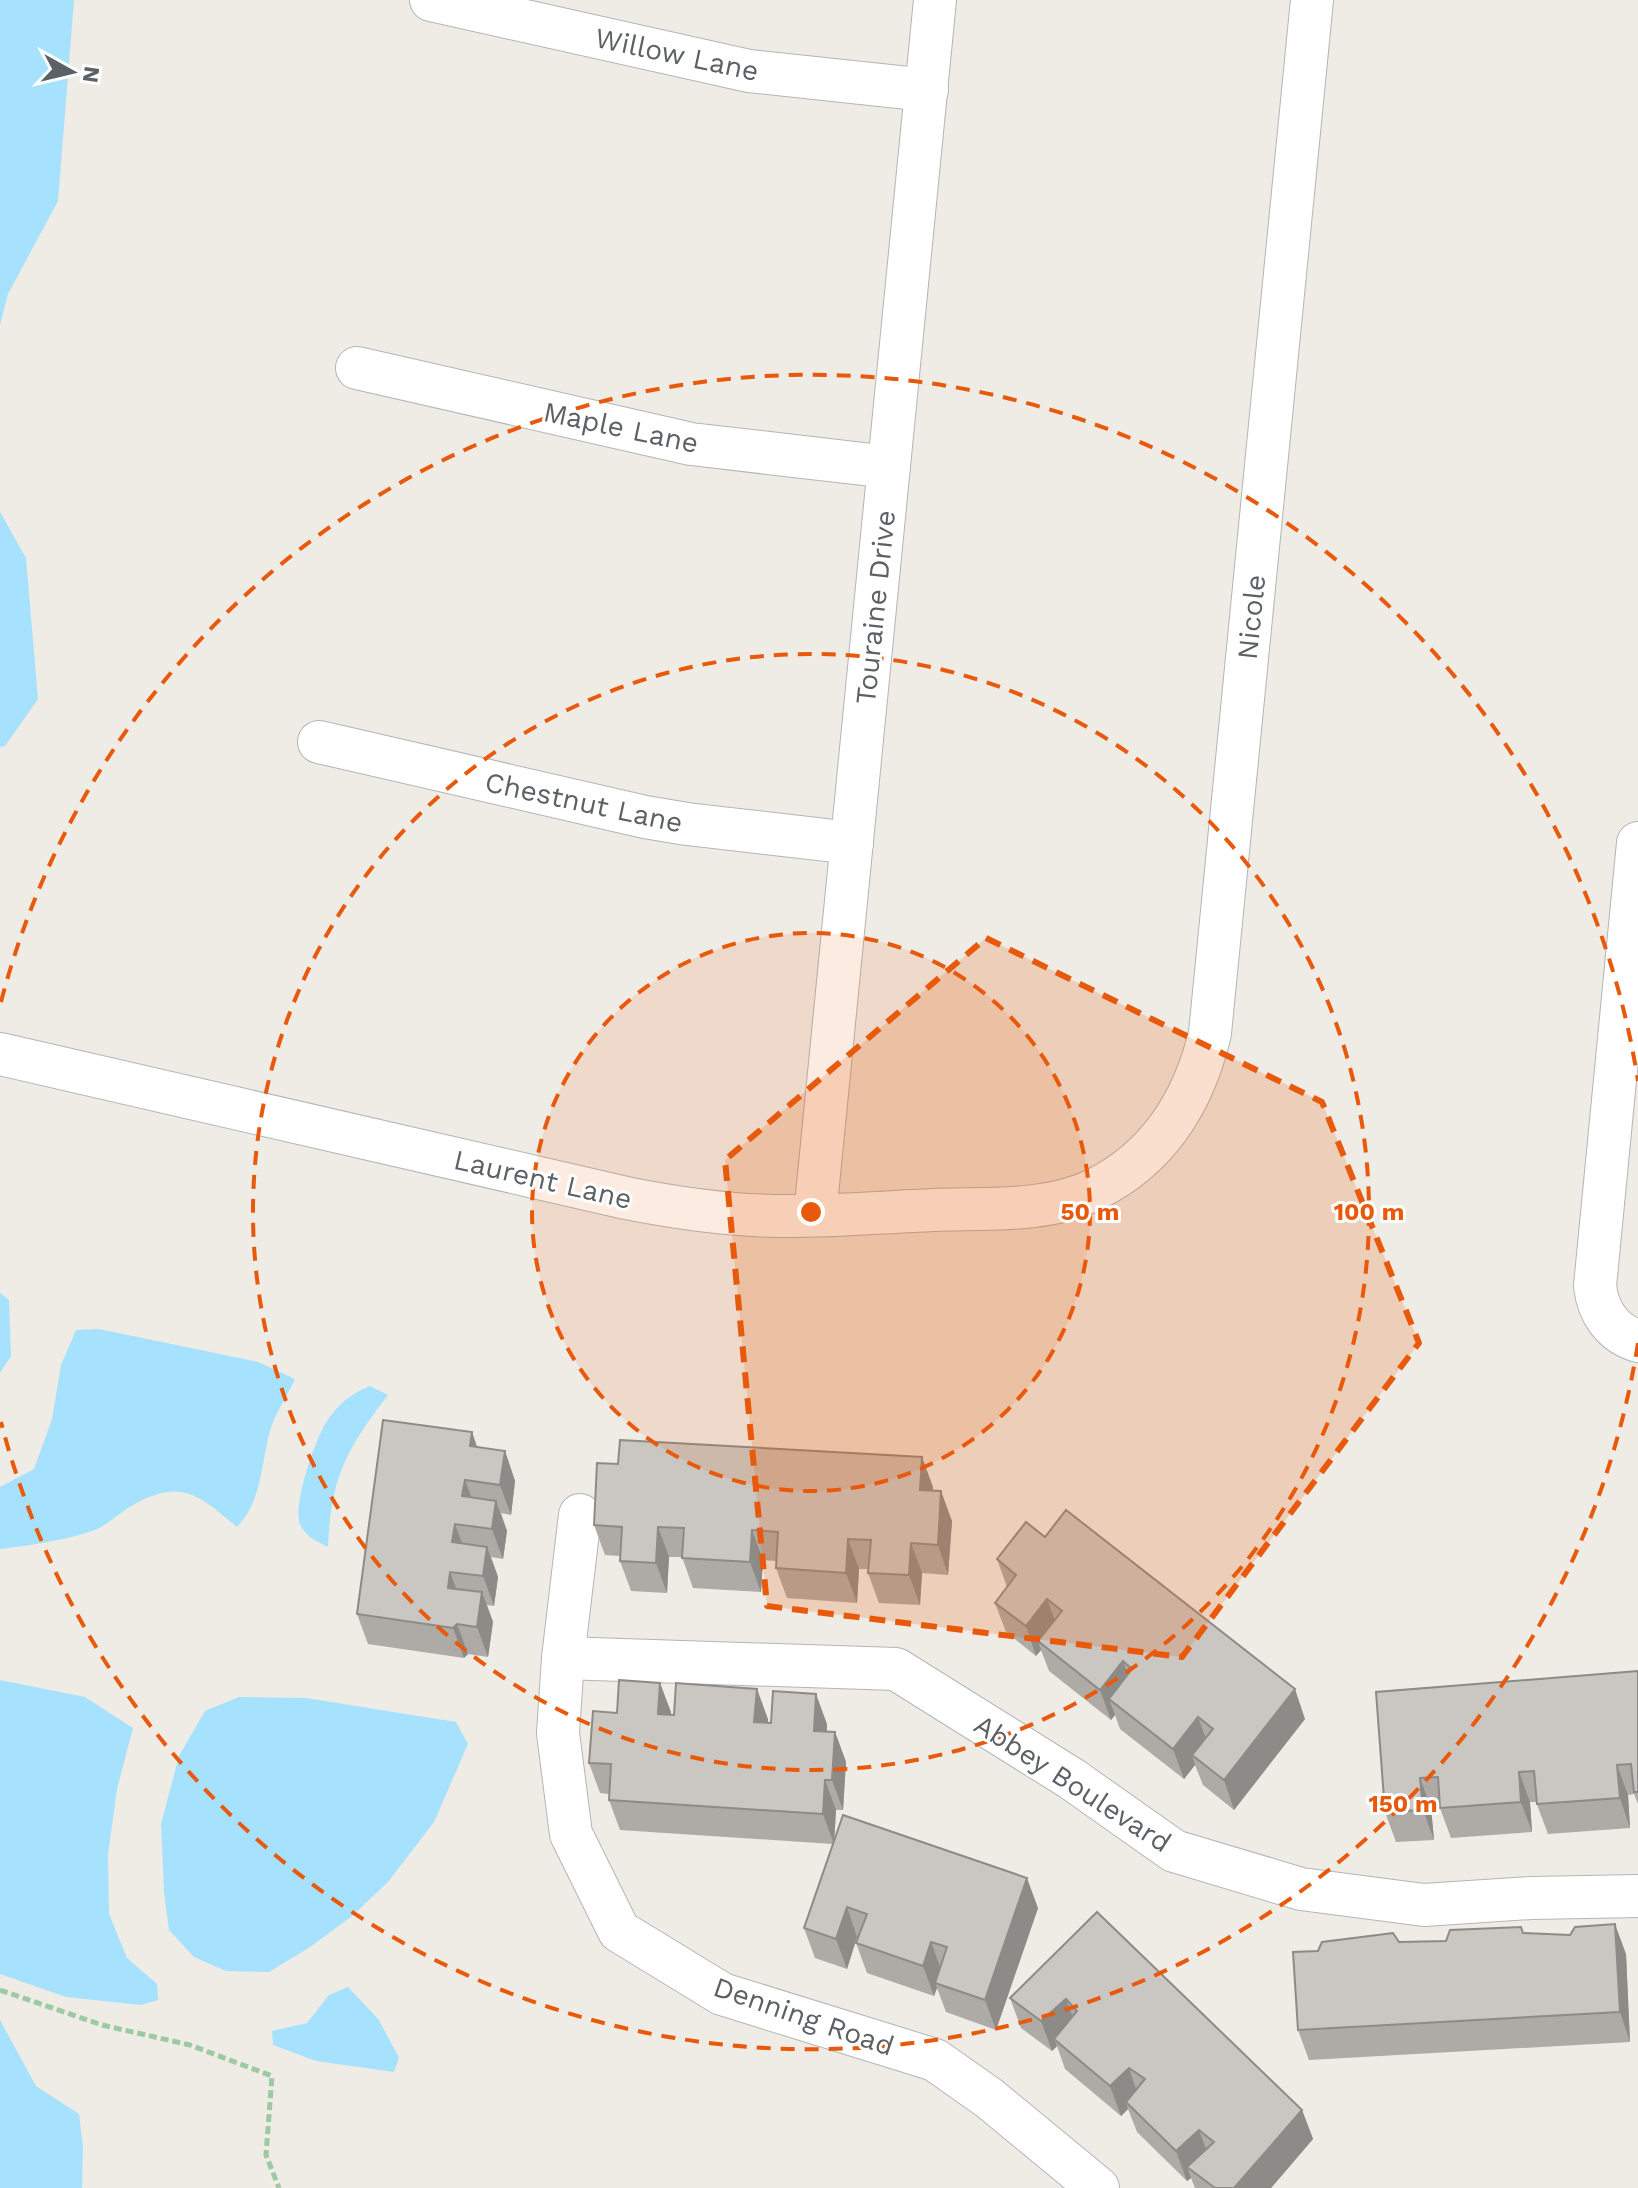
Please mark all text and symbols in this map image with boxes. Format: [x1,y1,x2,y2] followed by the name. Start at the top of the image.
[592,21,762,88] street label: Willow Lane
[32,32,112,112] north arrow
[78,65,105,85] text: N
[540,395,701,460] street label: Maple Lane
[849,508,902,706] street label: Touraine Drive
[1231,573,1272,661] street label: Nicole
[482,765,686,840] street label: Chestnut Lane
[451,1143,635,1216] street label: Laurent Lane
[797,1198,825,1226] centre of rings
[1061,1198,1119,1226] text: 50 m
[1334,1198,1404,1226] text: 100 m
[968,1708,1177,1859] street label: Abbey Boulevard
[1368,1790,1438,1818] text: 150 m
[709,1970,898,2063] street label: Denning Road

